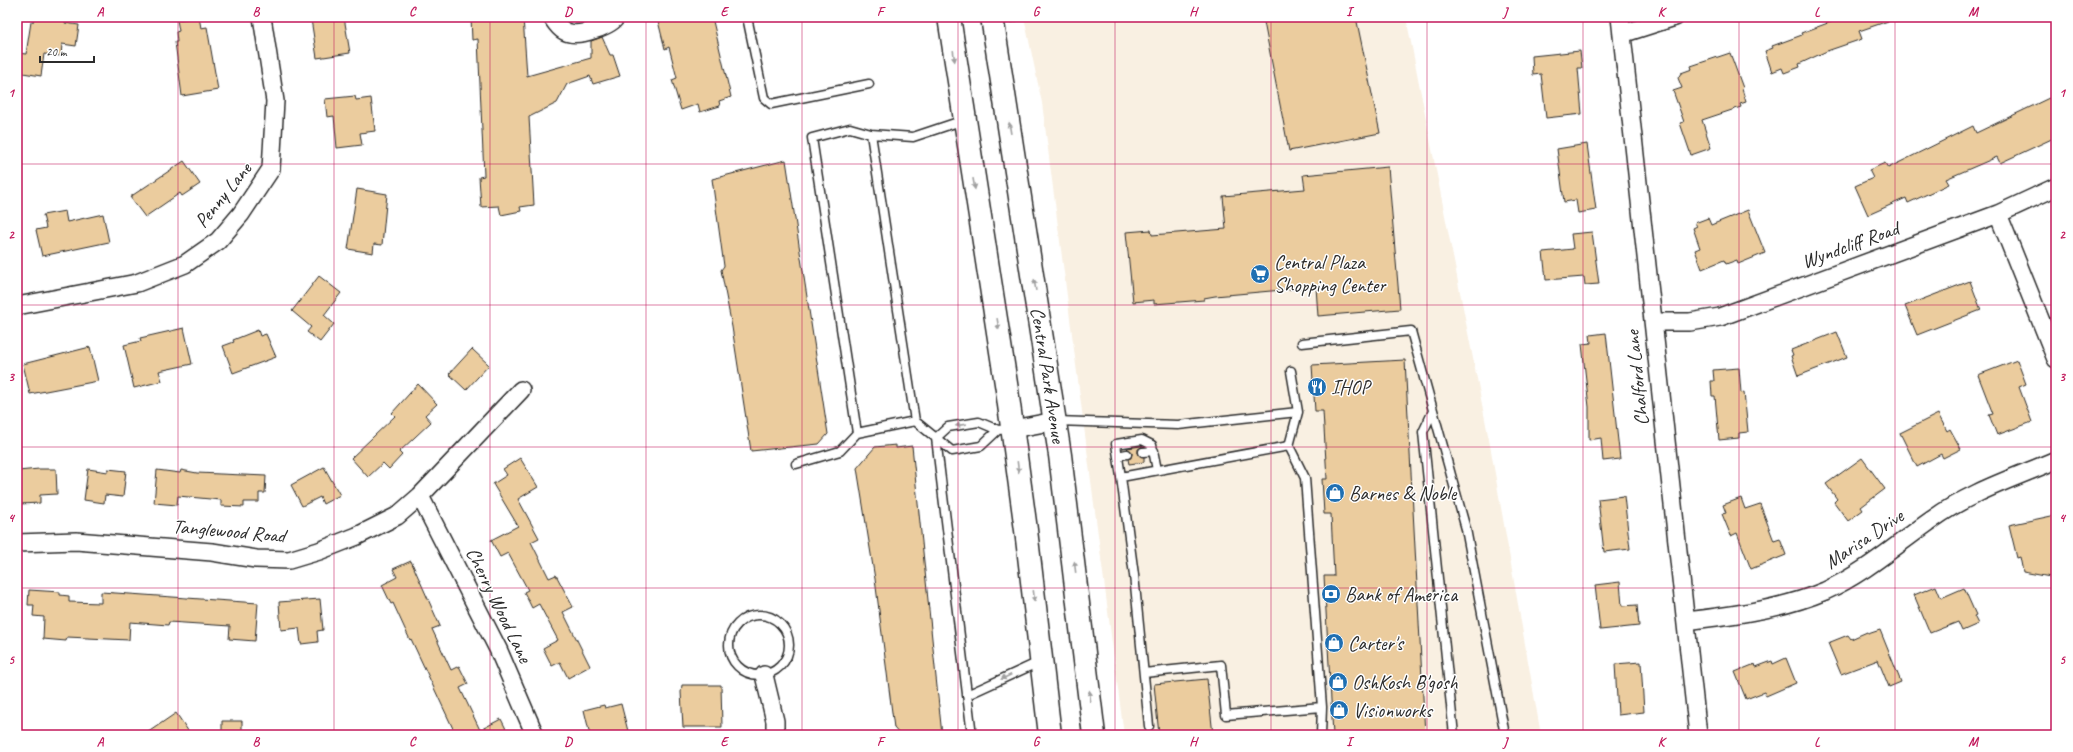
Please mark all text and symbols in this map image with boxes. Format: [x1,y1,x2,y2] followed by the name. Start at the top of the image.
[97,4,105,20] text: A
[253,4,261,20] text: B
[409,4,417,20] text: C
[564,4,573,20] text: D
[721,4,730,20] text: E
[877,4,886,20] text: F
[1033,4,1041,20] text: G
[1189,4,1199,20] text: H
[1346,4,1355,20] text: I
[1502,4,1509,20] text: J
[1658,4,1668,20] text: K
[1814,4,1821,20] text: L
[1968,4,1979,20] text: M
[40,38,94,64] scale bar
[46,44,68,60] text: 20 m
[951,50,957,62] one-way arrow
[8,85,16,101] text: 1
[2059,85,2067,101] text: 1
[1006,122,1012,134] one-way arrow
[189,156,258,233] street label: Penny Lane
[971,178,977,190] one-way arrow
[1798,215,1905,274] street label: Wyndcliff Road
[8,227,15,243] text: 2
[2059,227,2066,243] text: 2
[1274,250,1387,298] place label: Central Plaza Shopping Center
[1249,263,1271,285] supermarket icon: Central Plaza Shopping Center
[1032,279,1038,291] one-way arrow
[1025,305,1071,446] street label: Central Park Avenue
[995,318,1001,330] one-way arrow
[1619,328,1654,427] street label: Chalford Lane
[8,369,15,385] text: 3
[2059,369,2066,385] text: 3
[1331,375,1372,400] place label: IHOP
[1306,376,1328,398] restaurant icon: IHOP
[955,422,967,428] one-way arrow
[1015,461,1021,473] one-way arrow
[1349,481,1458,506] place label: Barnes & Noble
[1324,482,1346,504] shop icon: Barnes & Noble
[1820,503,1909,574] street label: Marisa Drive
[8,510,16,526] text: 4
[2059,510,2067,526] text: 4
[172,514,289,549] street label: Tanglewood Road
[460,543,538,668] street label: Cherry Wood Lane
[1072,561,1078,573] one-way arrow
[1345,582,1459,607] place label: Bank of America
[1320,583,1342,605] bank icon: Bank of America
[1031,590,1037,602] one-way arrow
[1348,631,1405,656] place label: Carter's
[1323,632,1345,654] shop icon: Carter's
[8,652,15,668] text: 5
[2059,652,2066,668] text: 5
[1352,670,1459,695] place label: OshKosh B'gosh
[1327,671,1349,693] shop icon: OshKosh B'gosh
[1001,674,1012,680] one-way arrow
[1086,690,1093,702] one-way arrow
[1353,698,1434,723] place label: Visionworks
[1328,699,1350,721] shop icon: Visionworks
[97,734,105,750] text: A
[253,734,261,750] text: B
[409,734,417,750] text: C
[564,734,573,750] text: D
[721,734,730,750] text: E
[877,734,886,750] text: F
[1033,734,1041,750] text: G
[1189,734,1199,750] text: H
[1346,734,1355,750] text: I
[1502,734,1509,750] text: J
[1658,734,1668,750] text: K
[1814,734,1821,750] text: L
[1968,734,1979,750] text: M

